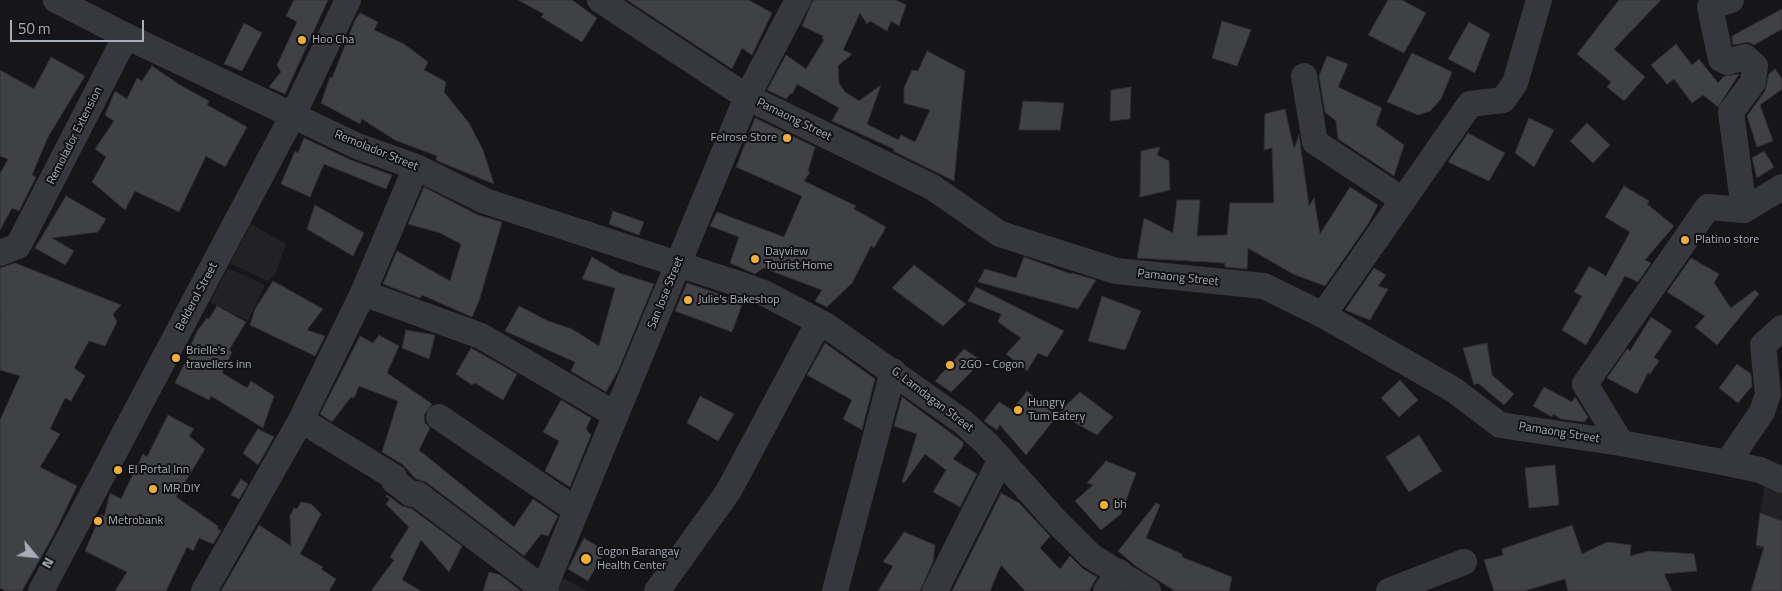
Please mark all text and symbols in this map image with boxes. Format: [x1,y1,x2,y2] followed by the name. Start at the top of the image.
[12,10,146,42] scale bar
[18,17,51,40] text: 50 m
[312,33,354,47] place label: Hoo Cha
[296,34,308,46] marker: Hoo Cha
[44,85,106,187] street label: Remolador Extension
[754,96,834,144] street label: Pamaong Street
[332,128,420,174] street label: Remolador Street
[710,131,777,145] place label: Felrose Store
[781,132,793,144] marker: Felrose Store
[1695,233,1759,247] place label: Platino store
[1679,234,1691,246] marker: Platino store
[765,245,833,273] place label: Dayview Tourist Home
[749,253,761,265] marker: Dayview Tourist Home
[645,255,687,331] street label: San Jose Street
[173,260,221,334] street label: Belderol Street
[1137,267,1219,289] street label: Pamaong Street
[698,293,780,307] place label: Julie's Bakeshop
[682,294,694,306] marker: Julie's Bakeshop
[186,344,252,372] place label: Brielle's travellers inn
[170,352,182,364] marker: Brielle's travellers inn
[960,358,1024,372] place label: 2GO - Cogon
[944,359,956,371] marker: 2GO - Cogon
[888,364,976,436] street label: G. Lamdagan Street
[1028,396,1085,424] place label: Hungry Tum Eatery
[1012,404,1024,416] marker: Hungry Tum Eatery
[1518,420,1600,446] street label: Pamaong Street
[128,463,189,477] place label: El Portal Inn
[112,464,124,476] marker: El Portal Inn
[163,482,200,496] place label: MR.DIY
[147,483,159,495] marker: MR.DIY
[1114,498,1127,512] place label: bh
[1098,499,1110,511] marker: bh
[108,514,163,528] place label: Metrobank
[92,515,104,527] marker: Metrobank
[10,531,60,581] north arrow
[597,545,679,573] place label: Cogon Barangay Health Center
[579,552,593,566] marker: Cogon Barangay Health Center
[37,554,60,572] text: N

